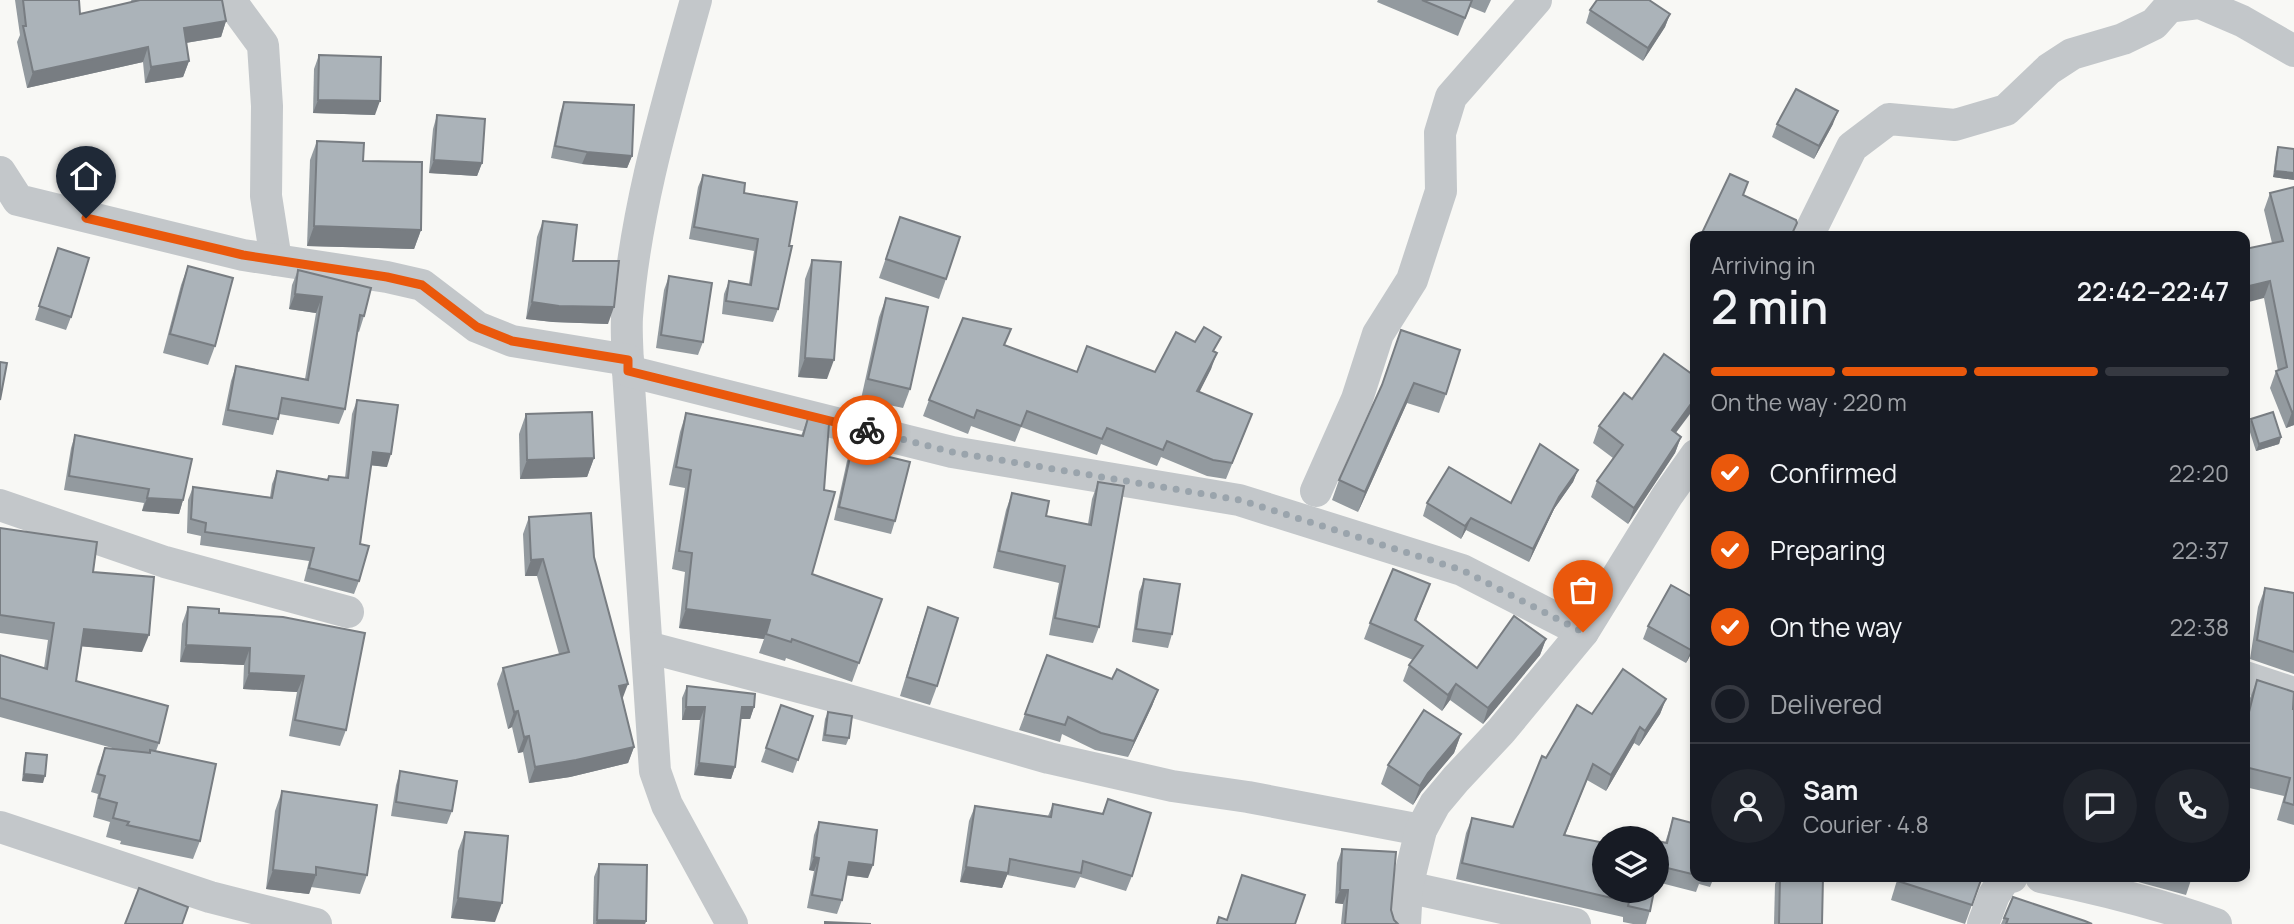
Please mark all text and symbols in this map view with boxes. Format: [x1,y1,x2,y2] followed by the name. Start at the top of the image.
[56,146,116,218] pin
[67,157,105,195] icon: home
[1711,249,1816,281] text: Arriving in
[2077,273,2229,309] text: 22:42–22:47
[1711,275,1828,338] text: 2 min
[1711,386,1907,418] text: On the way · 220 m
[832,395,902,465] courier
[848,411,886,449] icon: bike
[1711,454,1749,492] icon: check
[1770,455,1897,491] text: Confirmed
[2169,457,2229,489] text: 22:20
[1711,531,1749,569] icon: check
[1770,532,1886,568] text: Preparing
[2172,534,2229,566] text: 22:37
[1553,560,1613,632] pin
[1564,571,1602,609] icon: bag
[1711,608,1749,646] icon: check
[1770,609,1902,645] text: On the way
[2170,611,2229,643] text: 22:38
[1770,686,1882,722] text: Delivered
[1711,769,1785,843] button: person
[2063,769,2137,843] button: chat
[2155,769,2229,843] button: phone
[1803,772,1858,808] text: Sam
[1803,808,1929,840] text: Courier · 4.8
[1592,826,1669,903] map controls
[1592,826,1669,903] button: layers

